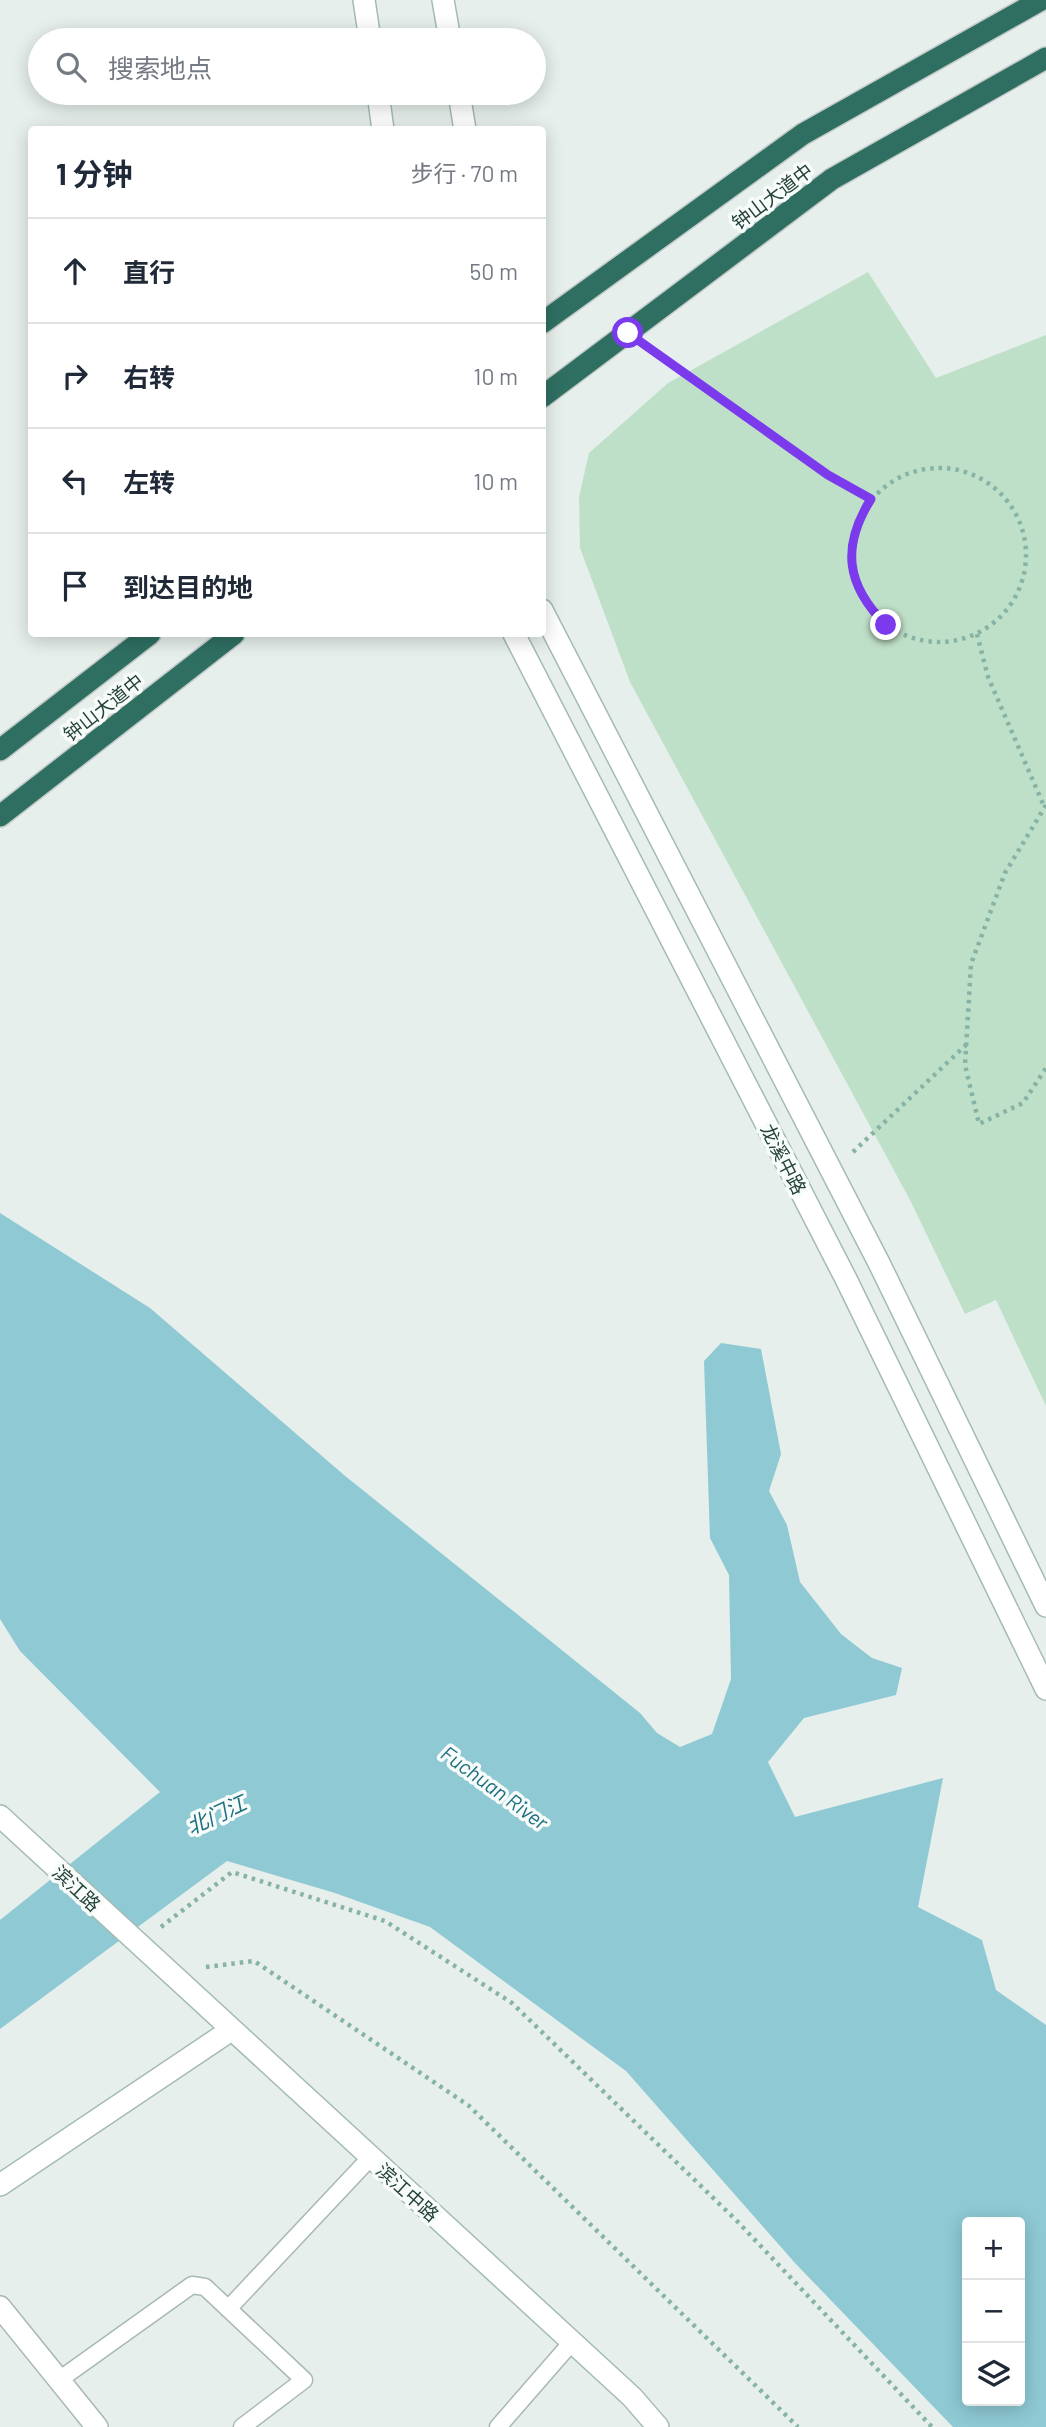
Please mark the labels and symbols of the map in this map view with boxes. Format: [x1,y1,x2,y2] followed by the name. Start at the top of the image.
[727,158,817,234] street label: 钟山大道中
[612,317,643,348] route start
[870,609,901,640] route end
[58,669,148,745] street label: 钟山大道中
[756,1120,812,1198] street label: 龙溪中路
[437,1740,554,1835] water label: Fuchuan River
[182,1789,252,1839] water label: 北门江
[48,1860,106,1916] street label: 滨江路
[372,2158,444,2226] street label: 滨江中路

